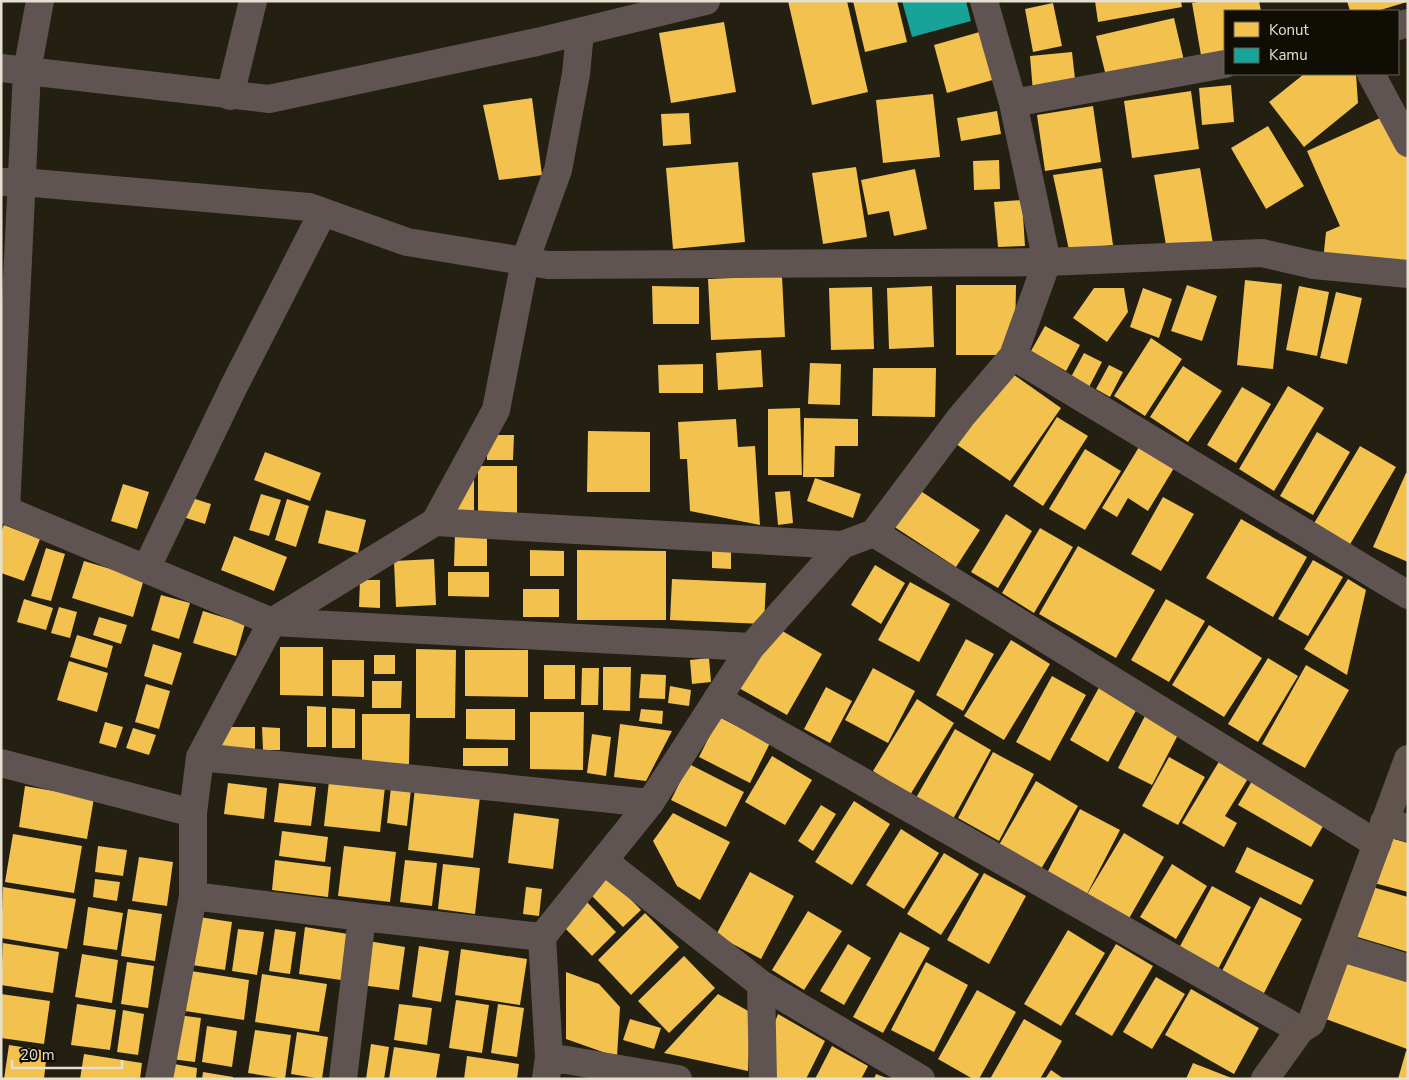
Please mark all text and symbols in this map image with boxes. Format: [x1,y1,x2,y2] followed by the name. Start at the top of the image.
[1224,10,1399,75] legend
[1269,20,1309,40] text: Konut
[1269,45,1308,65] text: Kamu
[12,1038,122,1070] scale bar
[20,1045,55,1065] text: 20 m

